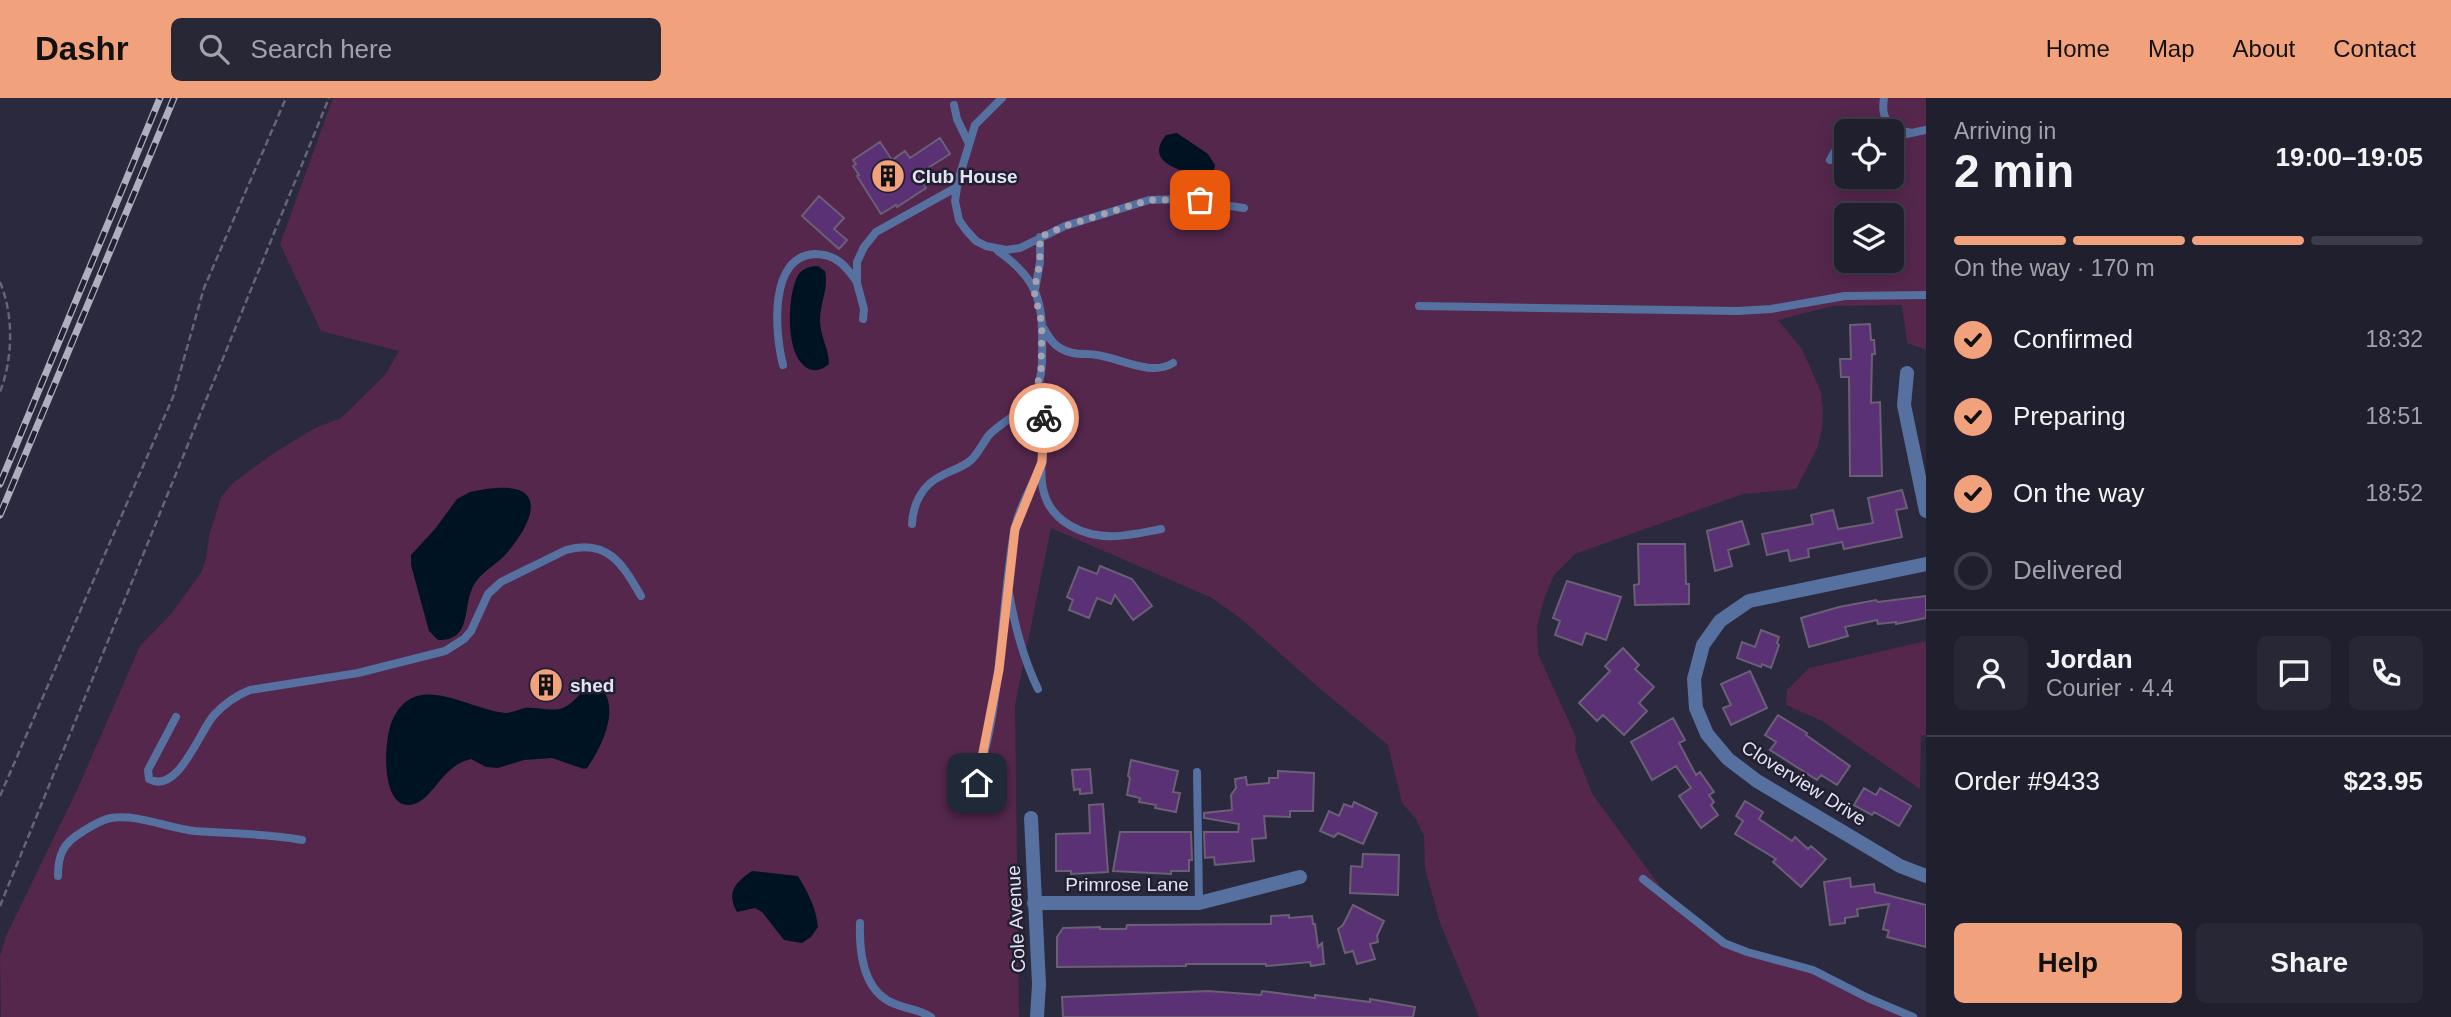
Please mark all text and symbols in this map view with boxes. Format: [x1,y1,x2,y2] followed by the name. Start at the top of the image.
[171,18,661,81] search box
[35,30,129,67] text: Dashr
[195,30,233,68] icon: search
[251,34,392,64] text: Search here
[2046,35,2110,62] text: Home
[2148,35,2195,62] text: Map
[2233,35,2295,62] text: About
[2333,35,2416,62] text: Contact
[1954,118,2056,144] text: Arriving in
[1834,119,1904,273] map controls
[1834,119,1904,189] button: locate
[2276,142,2423,172] text: 19:00–19:05
[1954,145,2074,197] text: 2 min
[869,157,907,195] building icon: Club House
[912,166,1018,187] place label: Club House
[1170,170,1230,230] pin
[1181,181,1219,219] icon: bag
[1834,203,1904,273] button: layers
[1954,255,2155,281] text: On the way · 170 m
[1954,321,1992,359] icon: check
[2013,324,2133,354] text: Confirmed
[2365,326,2423,352] text: 18:32
[1009,383,1079,453] courier
[1954,398,1992,436] icon: check
[1025,399,1063,437] icon: bike
[2013,401,2126,431] text: Preparing
[2365,403,2423,429] text: 18:51
[1954,475,1992,513] icon: check
[2013,478,2145,508] text: On the way
[2365,480,2423,506] text: 18:52
[2013,555,2123,585] text: Delivered
[1954,636,2028,710] button: person
[2257,636,2331,710] button: chat
[2349,636,2423,710] button: phone
[2046,644,2133,674] text: Jordan
[527,666,565,704] building icon: shed
[570,675,614,696] place label: shed
[2046,675,2174,701] text: Courier · 4.4
[1738,736,1870,830] street label: Cloverview Drive
[947,753,1007,813] pin
[958,764,996,802] icon: home
[1954,766,2100,796] text: Order #9433
[2343,766,2423,796] text: $23.95
[1003,865,1029,973] street label: Cole Avenue
[1065,874,1189,895] street label: Primrose Lane
[1954,923,2182,1003] button: Help
[2196,923,2423,1003] button: Share

